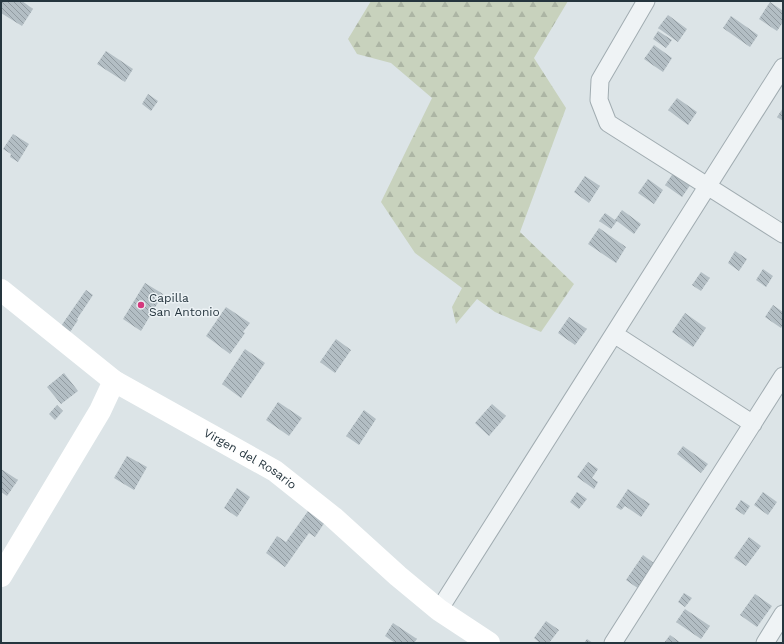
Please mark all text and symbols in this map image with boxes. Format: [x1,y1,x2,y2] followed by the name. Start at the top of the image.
[149,291,220,319] place label: Capilla San Antonio
[136,300,146,310] marker: Capilla San Antonio
[201,426,299,492] street label: Virgen del Rosario

